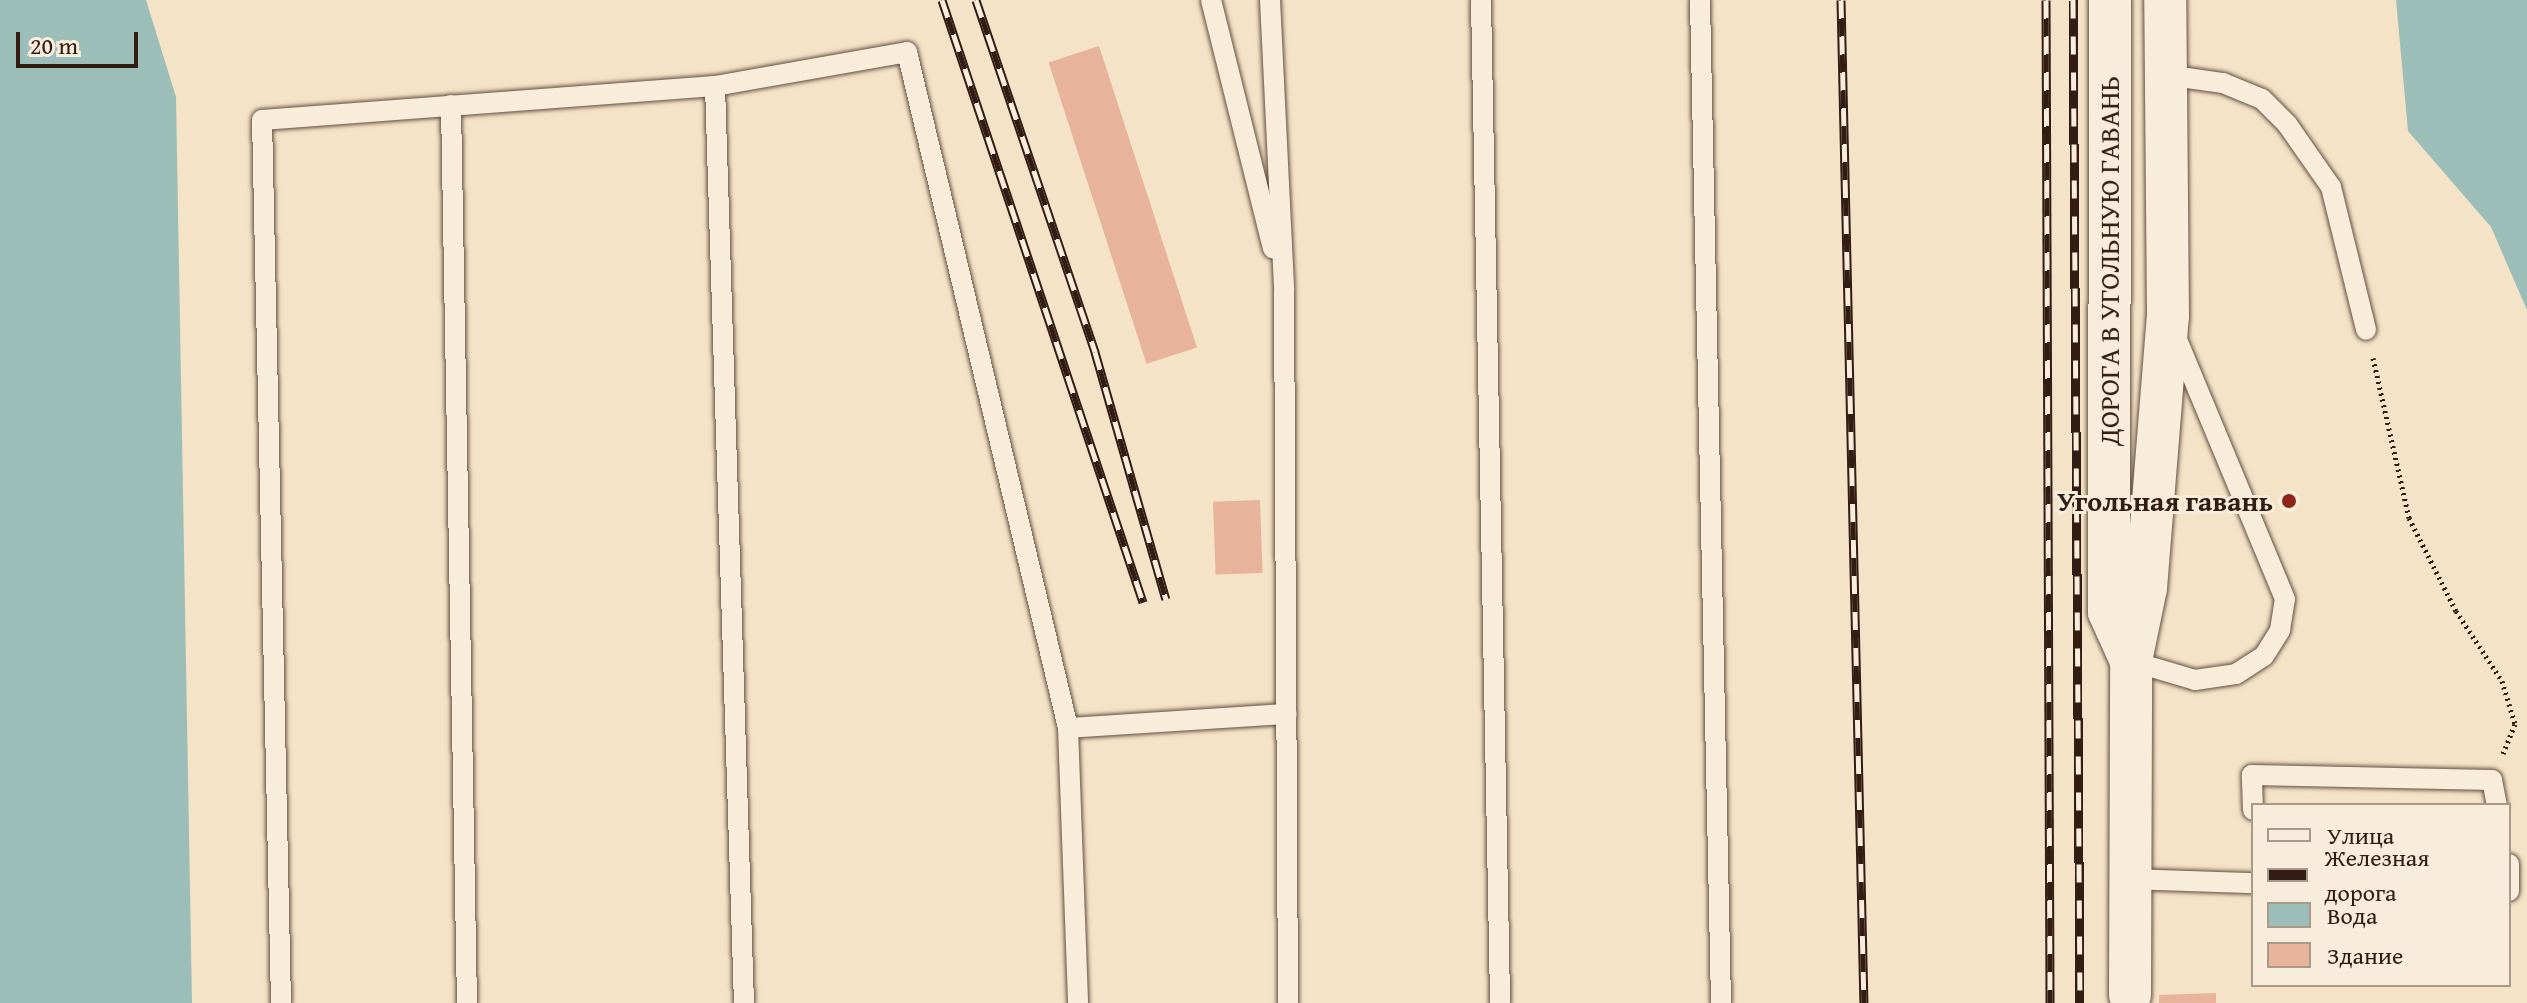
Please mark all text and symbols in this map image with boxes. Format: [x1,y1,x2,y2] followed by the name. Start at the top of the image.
[20,16,142,66] scale bar
[30,28,78,63] text: 20 m
[2092,76,2126,446] street label: ДОРОГА В УГОЛЬНУЮ ГАВАНЬ
[2057,484,2273,518] place label: Угольная гавань
[2280,492,2298,510] marker: Угольная гавань
[2251,803,2511,987] legend
[2327,818,2394,853] text: Улица
[2324,840,2429,910] text: Железная дорога
[2327,898,2377,933] text: Вода
[2327,938,2403,973] text: Здание

